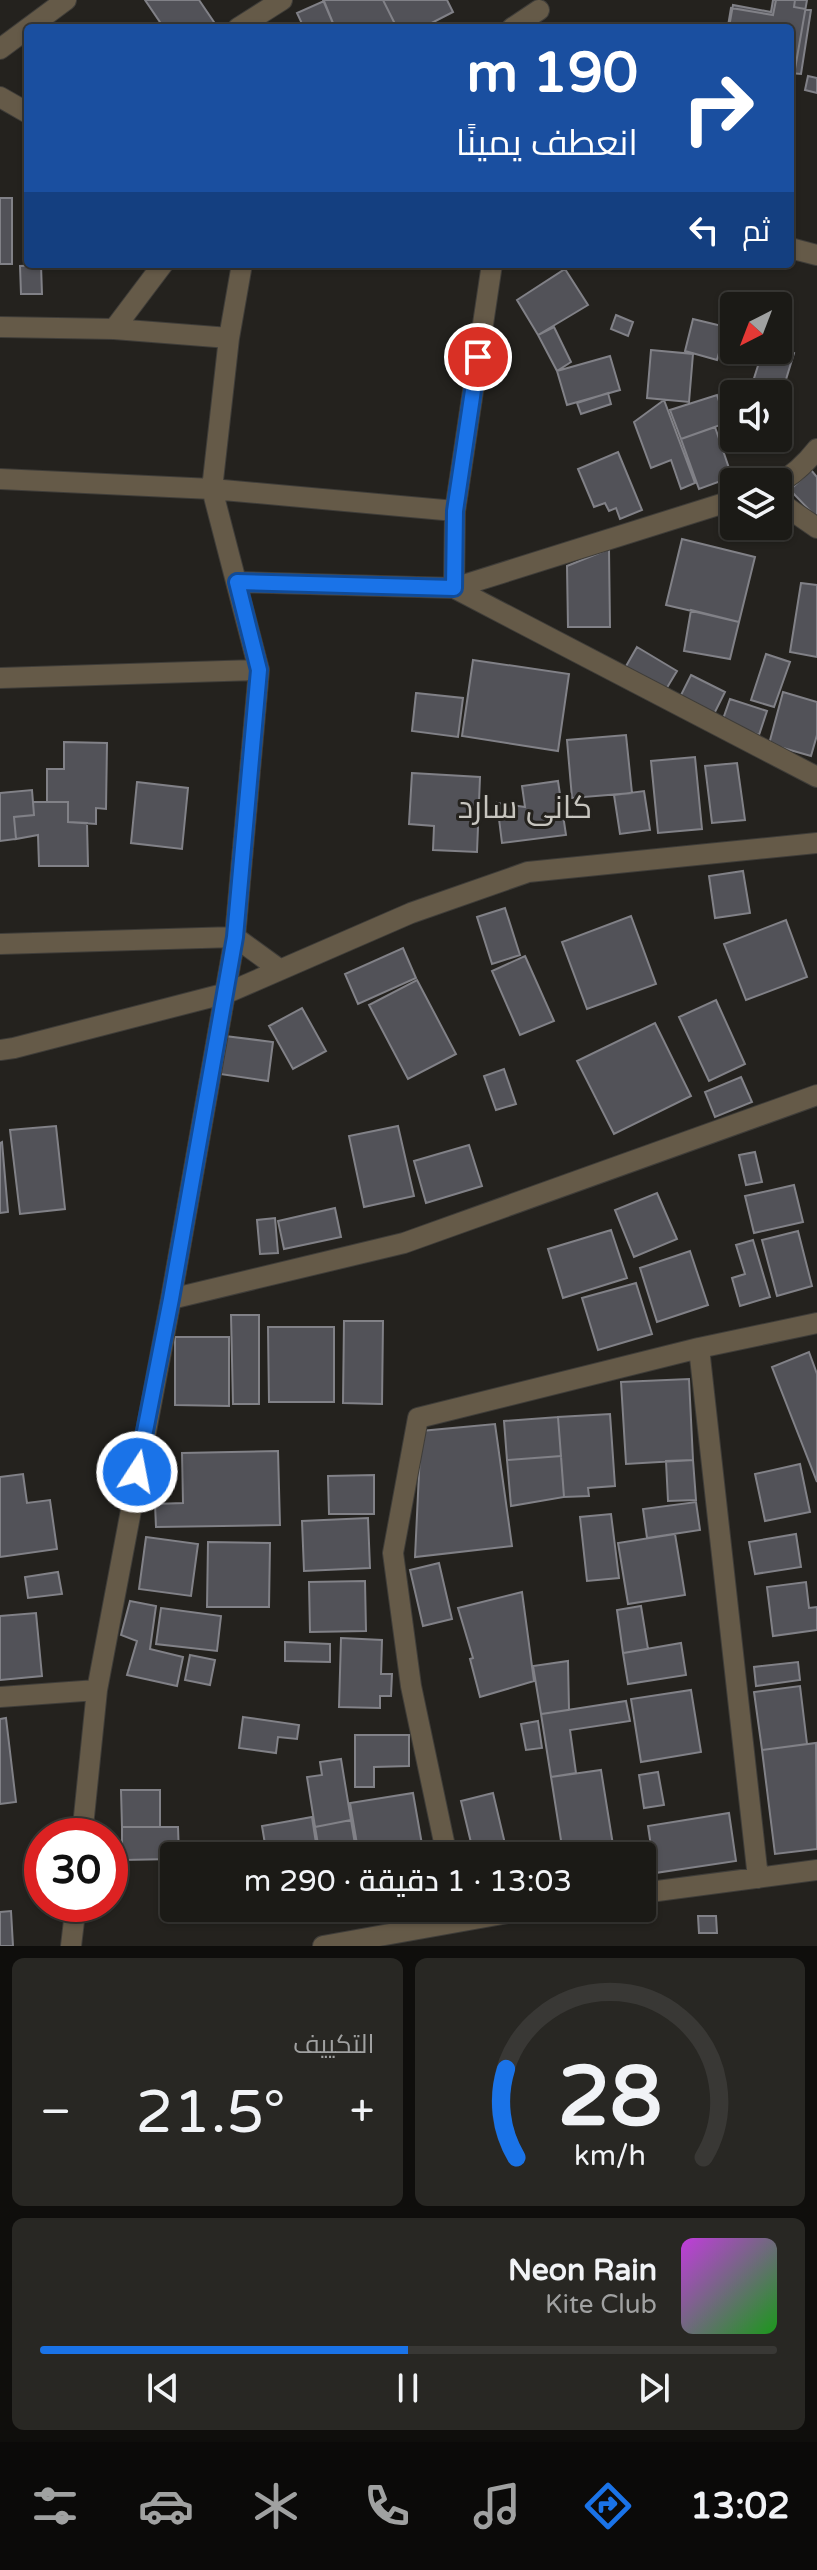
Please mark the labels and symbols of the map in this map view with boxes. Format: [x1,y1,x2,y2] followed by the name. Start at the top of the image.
[720,292,792,364] north arrow
[444,323,512,391] pin
[458,789,592,827] district label: کانی سارد
[95,1430,179,1514] position arrow
[24,1818,128,1922] speed limit sign: 30

